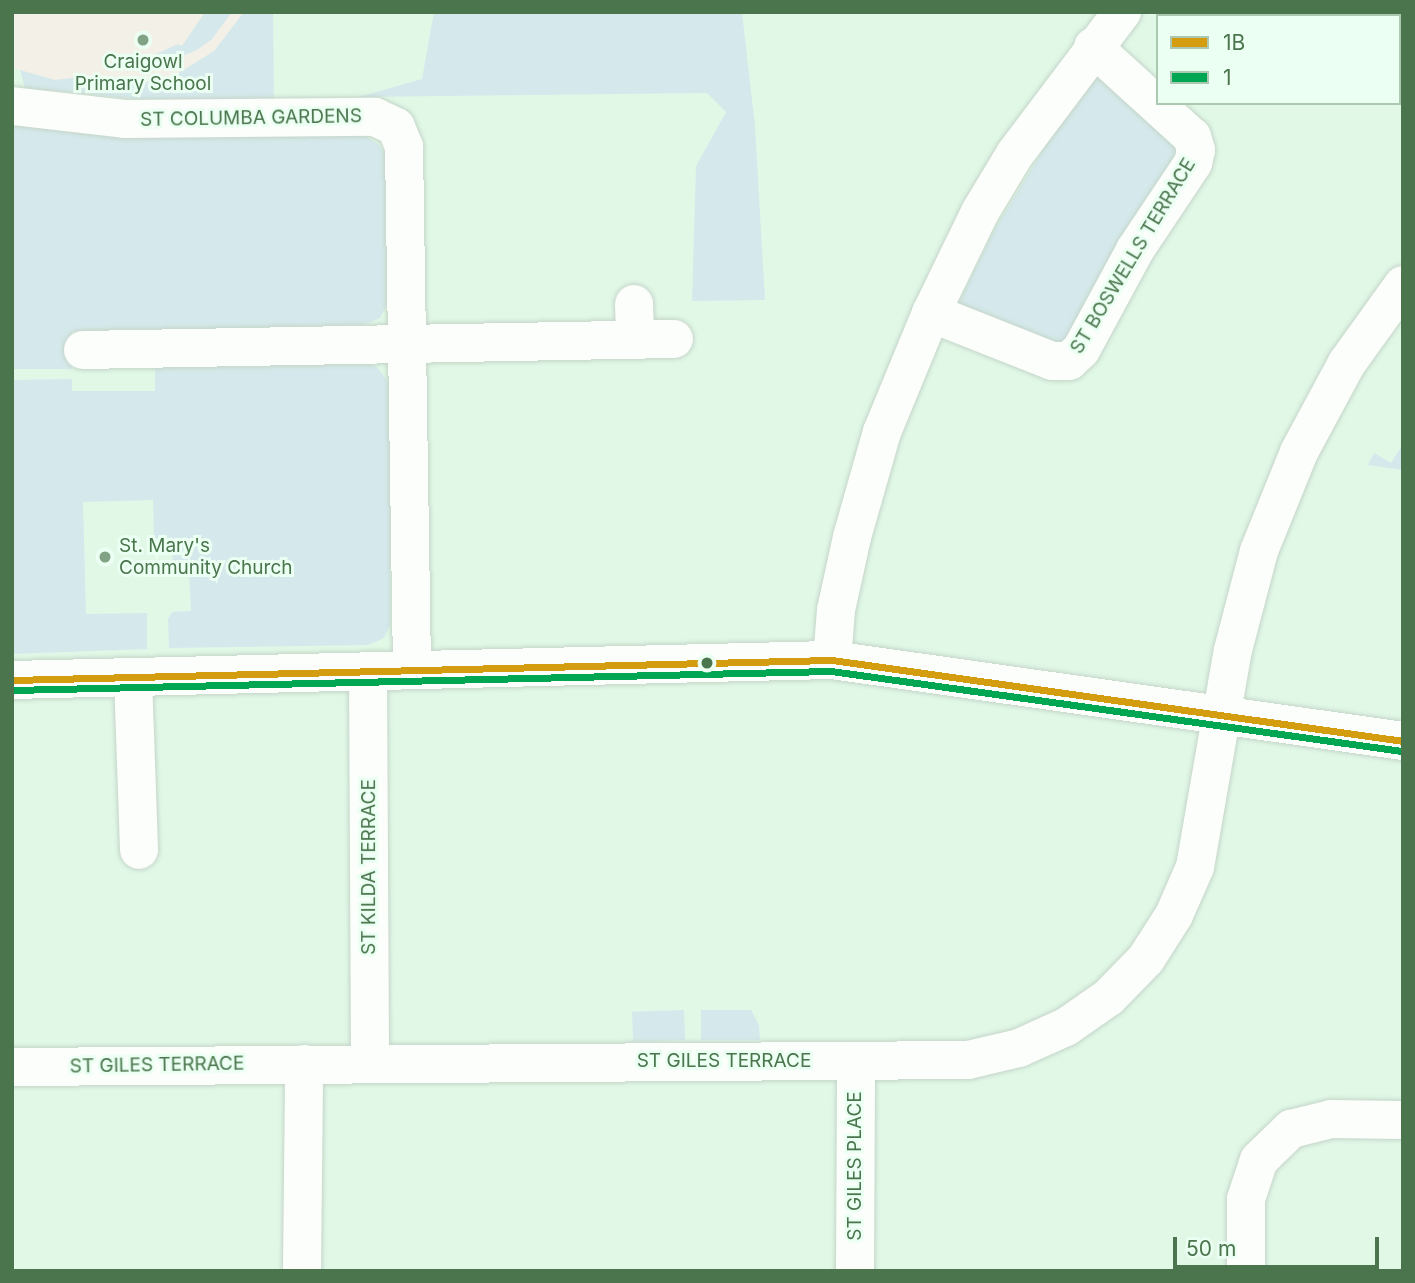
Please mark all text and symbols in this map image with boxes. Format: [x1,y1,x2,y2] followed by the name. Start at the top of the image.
[1156,14,1401,105] legend
[1223,30,1245,55] text: 1B
[135,32,151,48] marker: Craigowl Primary School
[75,51,211,95] place label: Craigowl Primary School
[1223,65,1232,90] text: 1
[140,105,362,131] street label: ST COLUMBA GARDENS
[1066,154,1200,358] street label: ST BOSWELLS TERRACE
[119,535,293,579] place label: St. Mary's Community Church
[97,549,113,565] marker: St. Mary's Community Church
[700,656,714,670] unlabelled marker
[358,779,380,955] street label: ST KILDA TERRACE
[637,1050,811,1072] street label: ST GILES TERRACE
[69,1052,245,1078] street label: ST GILES TERRACE
[844,1091,866,1241] street label: ST GILES PLACE
[1177,1224,1384,1268] scale bar
[1186,1236,1236,1261] text: 50 m

